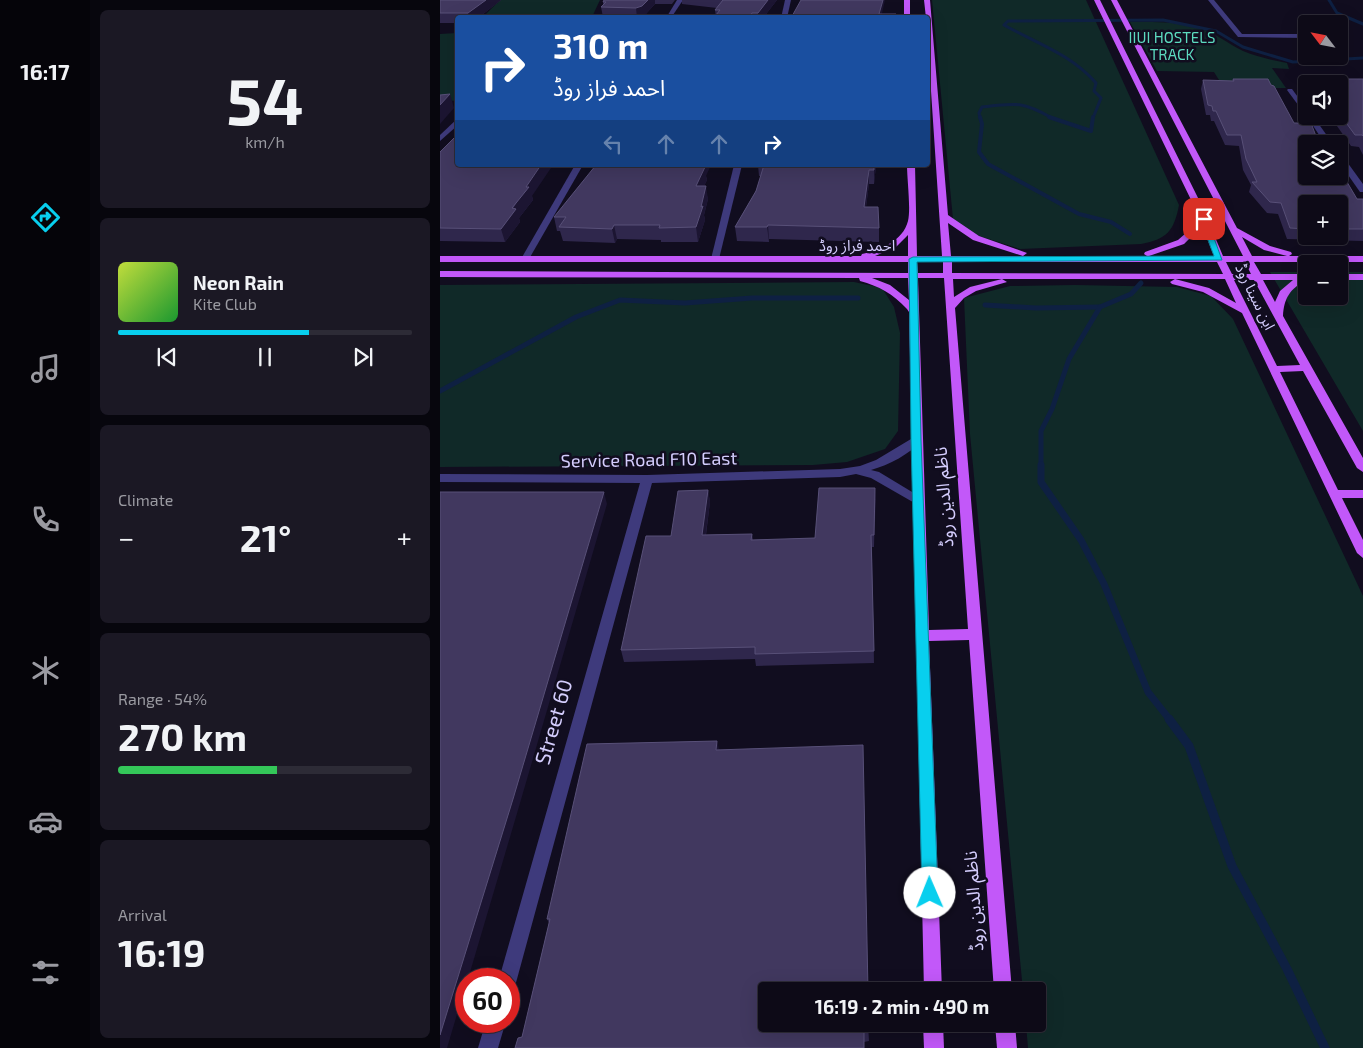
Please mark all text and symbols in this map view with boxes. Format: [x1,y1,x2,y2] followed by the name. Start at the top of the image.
[1298,15,1348,65] north arrow
[1298,15,1348,305] map controls
[553,24,648,66] text: 310 m
[1129,28,1215,63] park label: IIUI HOSTELS TRACK
[470,35,535,100] icon: right
[20,58,70,84] text: 16:17
[226,60,304,138] text: 54
[553,74,665,100] text: احمد فراز روڈ
[1298,75,1348,125] button: sound
[599,130,627,158] icon: left
[652,130,680,158] icon: ahead
[705,130,733,158] icon: ahead
[758,130,786,158] icon: right
[245,132,285,151] text: km/h
[1298,135,1348,185] button: layers
[1298,195,1348,245] button: +
[1183,198,1225,240] pin
[28,200,63,235] icon: directions
[1190,205,1218,233] icon: arrive
[819,236,895,255] street label: احمد فراز روڈ
[1298,255,1348,305] button: −
[1231,260,1280,333] street label: ابن سینا روڈ
[193,271,284,294] text: Neon Rain
[193,294,257,313] text: Kite Club
[153,343,181,371] icon: previous
[251,343,279,371] icon: pause
[349,343,377,371] icon: next
[28,351,63,386] icon: music
[561,446,738,472] street label: Service Road F10 East
[929,446,960,548] street label: ناظم الدین روڈ
[118,490,173,509] text: Climate
[28,502,63,537] icon: phone
[240,514,291,560] text: 21°
[118,520,134,554] text: −
[397,520,412,554] text: +
[28,653,63,688] icon: climate
[528,676,577,767] street label: Street 60
[118,689,207,708] text: Range · 54%
[118,713,247,759] text: 270 km
[28,804,63,839] icon: car
[959,850,990,952] street label: ناظم الدین روڈ
[903,866,955,918] position arrow
[118,905,167,924] text: Arrival
[118,929,205,975] text: 16:19
[28,955,63,990] icon: filters
[455,968,520,1033] speed limit sign: 60
[815,995,989,1018] text: 16:19 · 2 min · 490 m

